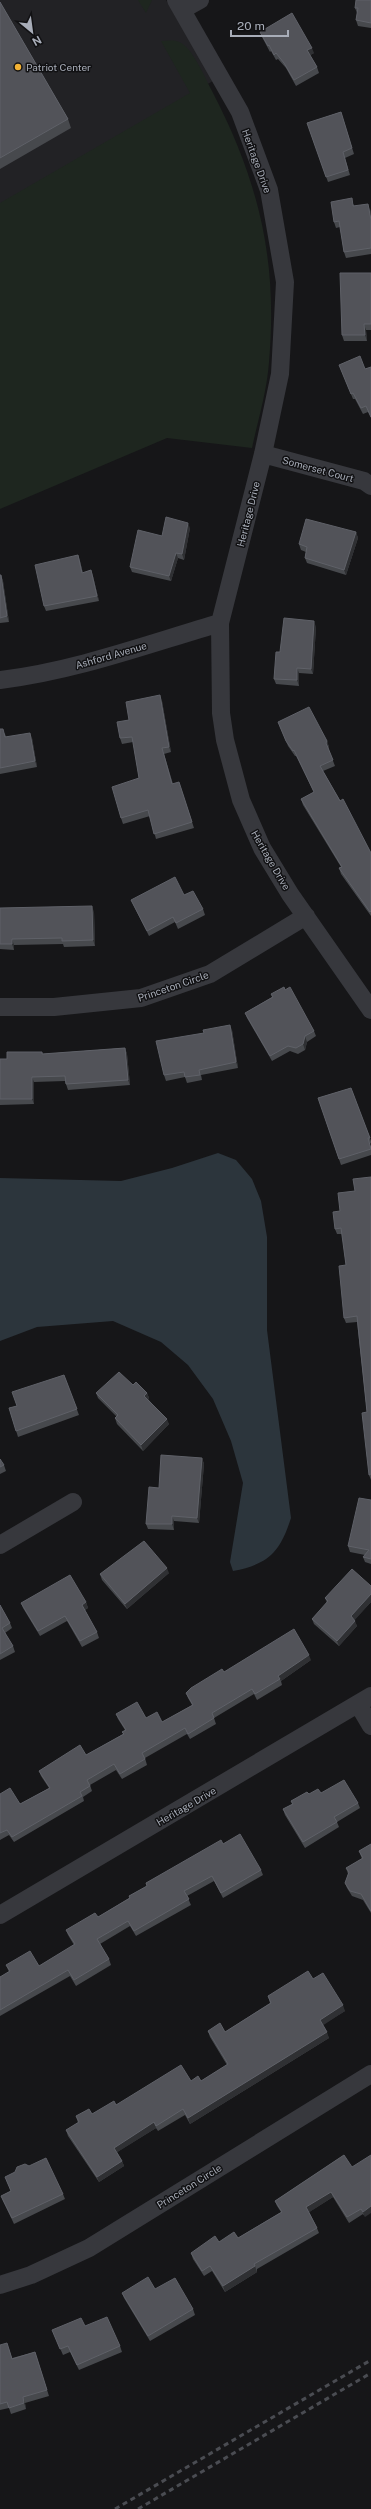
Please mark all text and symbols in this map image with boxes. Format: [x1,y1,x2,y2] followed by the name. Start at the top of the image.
[12,12,52,52] north arrow
[231,12,288,38] scale bar
[237,19,265,33] text: 20 m
[30,33,44,48] text: N
[26,61,91,73] place label: Patriot Center
[13,62,23,72] marker: Patriot Center
[240,127,274,195] street label: Heritage Drive
[281,454,355,484] street label: Somerset Court
[234,480,262,548] street label: Heritage Drive
[74,639,148,671] street label: Ashford Avenue
[249,828,293,892] street label: Heritage Drive
[136,968,210,1004] street label: Princeton Circle
[154,1784,218,1828] street label: Heritage Drive
[154,2161,224,2211] street label: Princeton Circle

